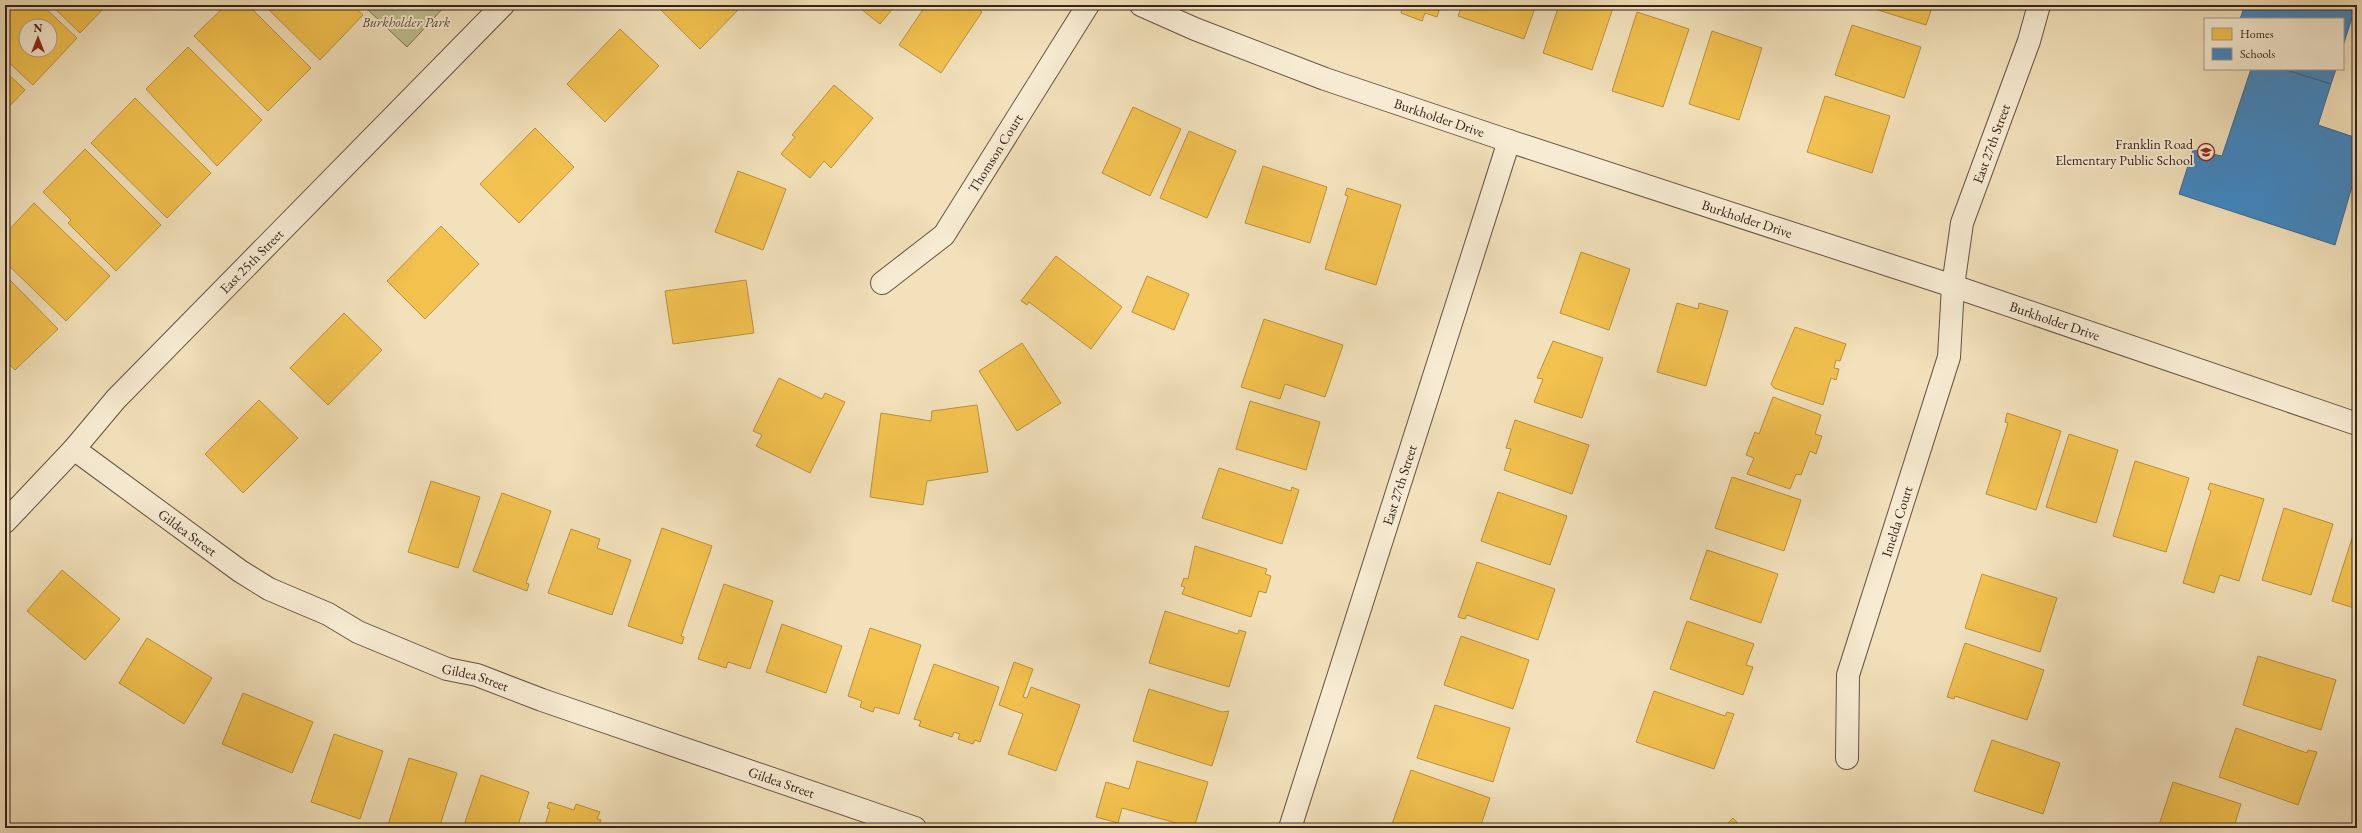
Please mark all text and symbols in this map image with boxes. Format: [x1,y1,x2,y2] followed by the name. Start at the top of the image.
[361,13,451,31] park label: Burkholder Park
[18,18,58,58] north arrow
[2204,18,2344,70] legend
[34,21,43,35] text: N
[2240,26,2274,42] text: Homes
[2240,46,2275,62] text: Schools
[1392,94,1487,141] street label: Burkholder Drive
[1968,101,2014,186] street label: East 27th Street
[964,110,1027,196] street label: Thomson Court
[2055,135,2194,169] place label: Franklin Road Elementary Public School
[2196,142,2216,162] school or university icon: Franklin Road Elementary Public School
[1700,196,1795,242] street label: Burkholder Drive
[216,225,288,297] street label: East 25th Street
[2007,297,2103,345] street label: Burkholder Drive
[1378,442,1421,528] street label: East 27th Street
[1877,483,1917,559] street label: Imelda Court
[155,505,221,560] street label: Gildea Street
[440,659,512,696] street label: Gildea Street
[746,762,817,802] street label: Gildea Street

